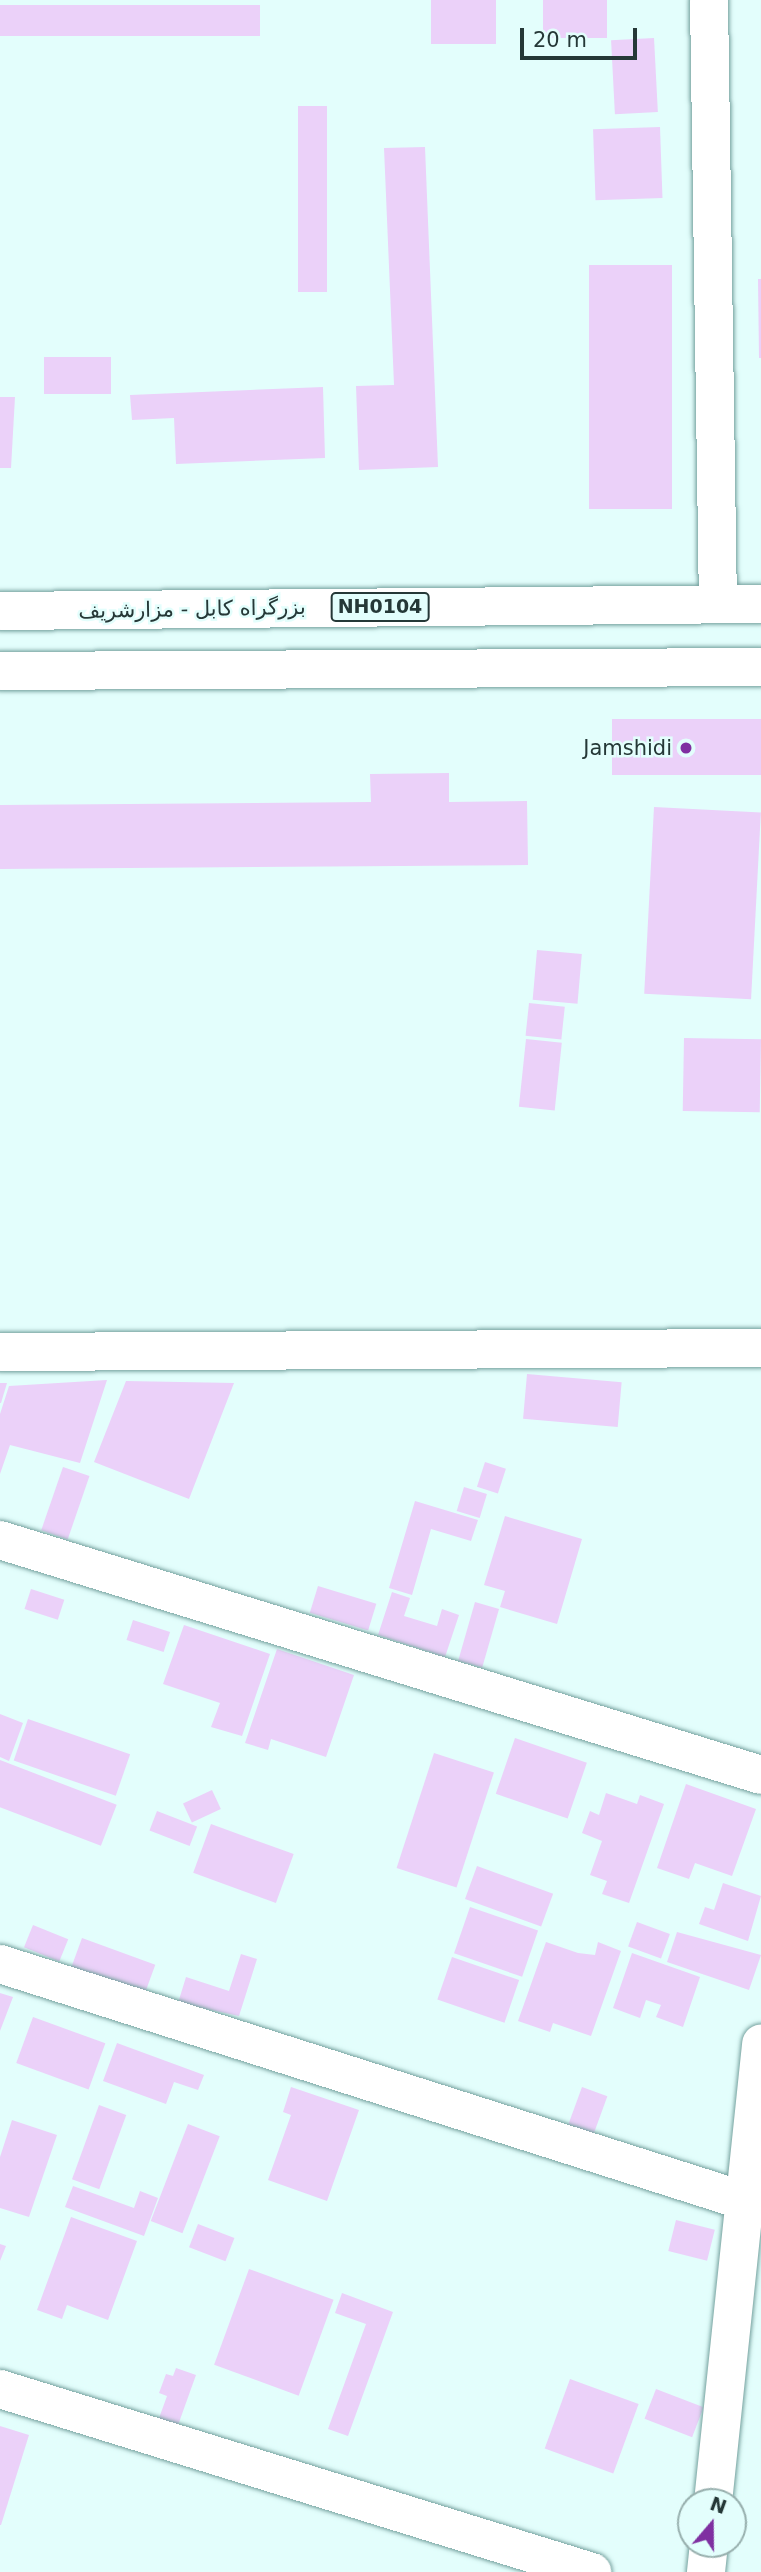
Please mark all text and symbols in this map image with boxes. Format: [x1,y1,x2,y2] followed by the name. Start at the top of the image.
[523,14,640,58] scale bar
[533,28,587,52] text: 20 m
[329,592,431,622] road number: NH0104
[78,594,306,624] street label: بزرگراه کابل - مزارشریف
[583,735,672,761] place label: Jamshidi
[678,740,694,756] marker: Jamshidi
[677,2488,747,2558] north arrow
[707,2492,730,2518] text: N

